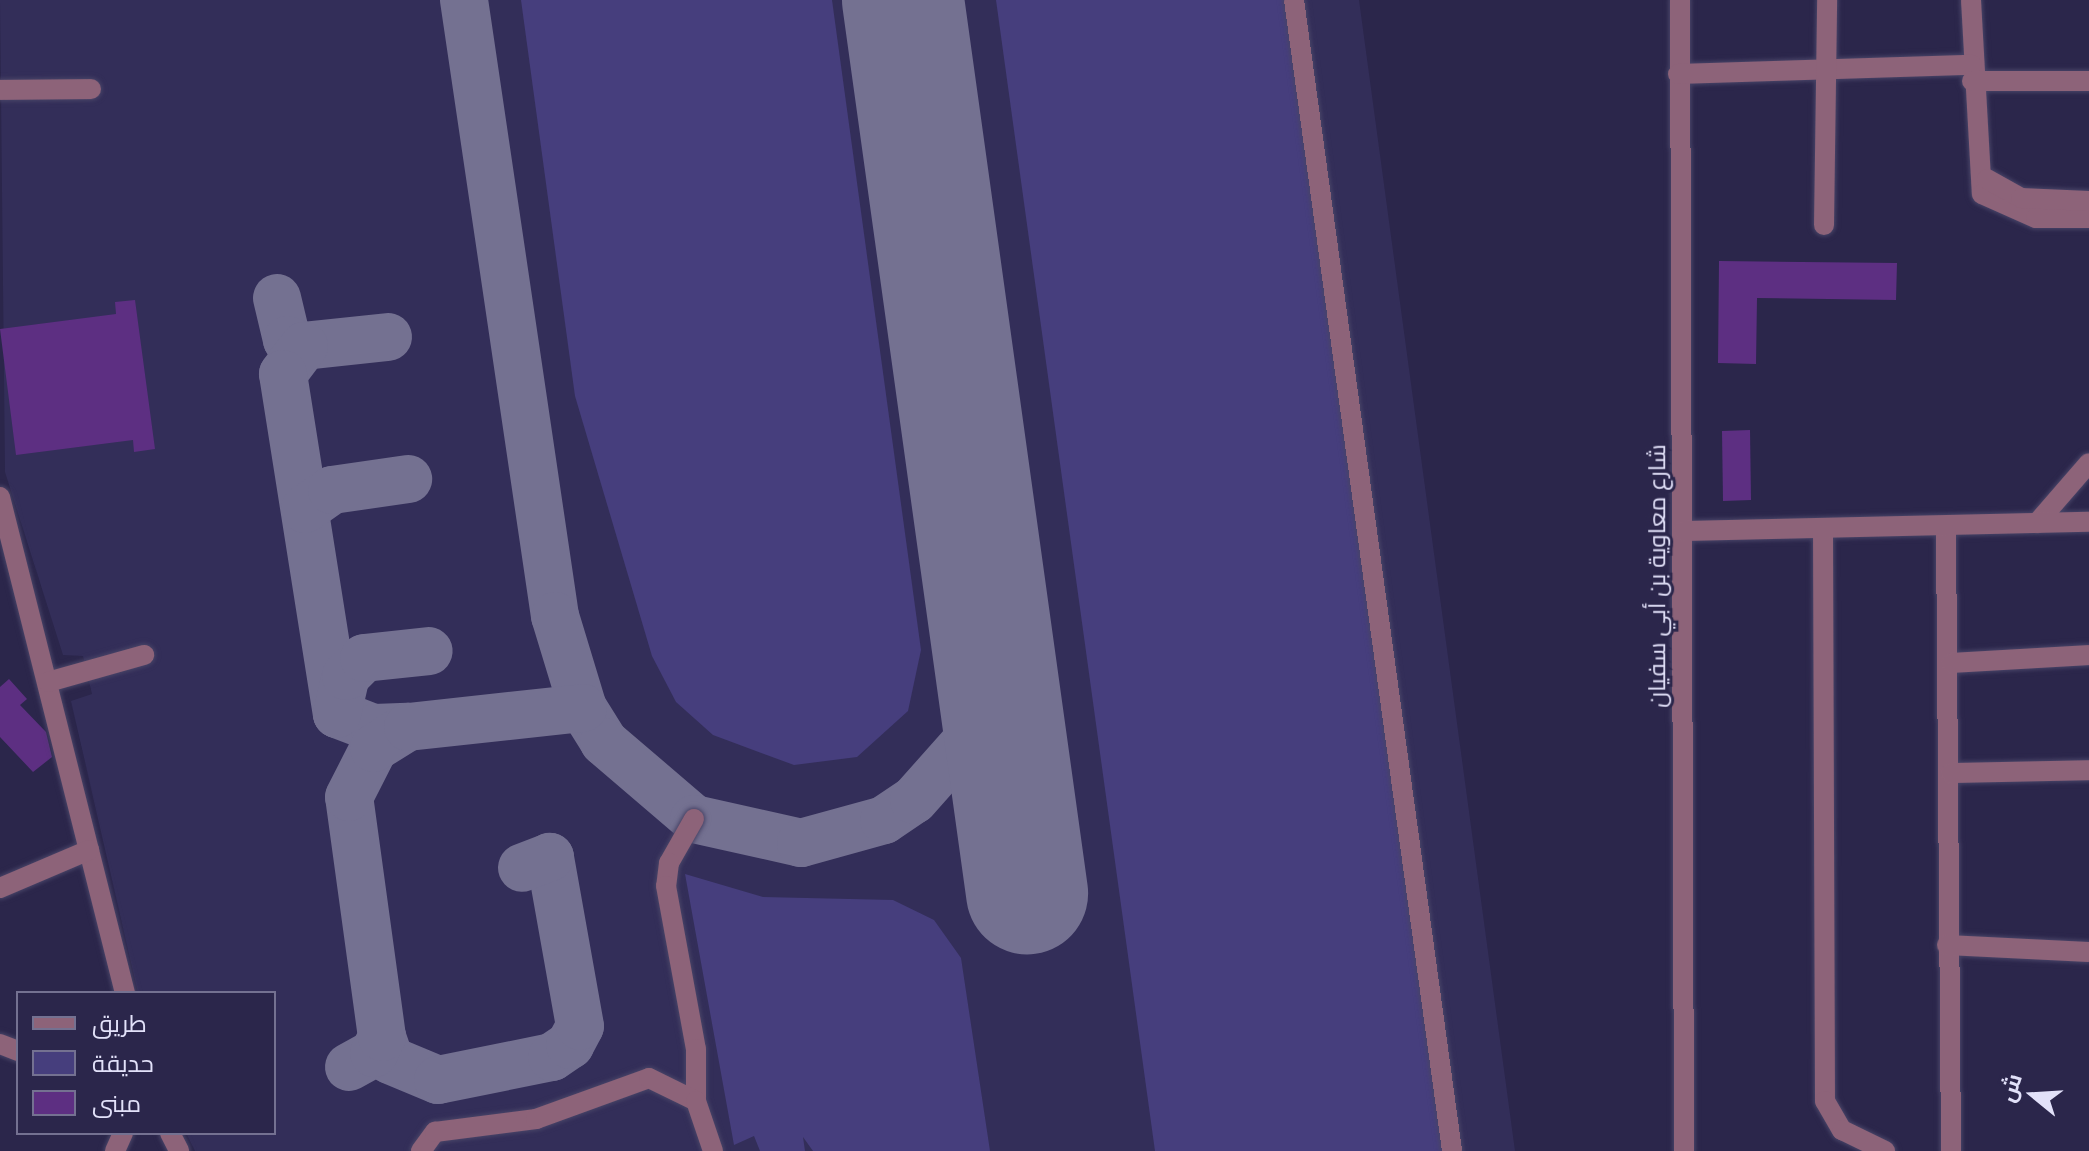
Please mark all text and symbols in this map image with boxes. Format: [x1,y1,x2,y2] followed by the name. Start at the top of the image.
[1643,444,1671,708] street label: شارع معاوية بن أبي سفيان
[16,991,276,1135] legend
[92,1009,147,1037] text: طريق
[92,1049,154,1077] text: حديقة
[1993,1055,2073,1135] north arrow
[1993,1070,2027,1105] text: ش
[92,1089,141,1117] text: مبنى

